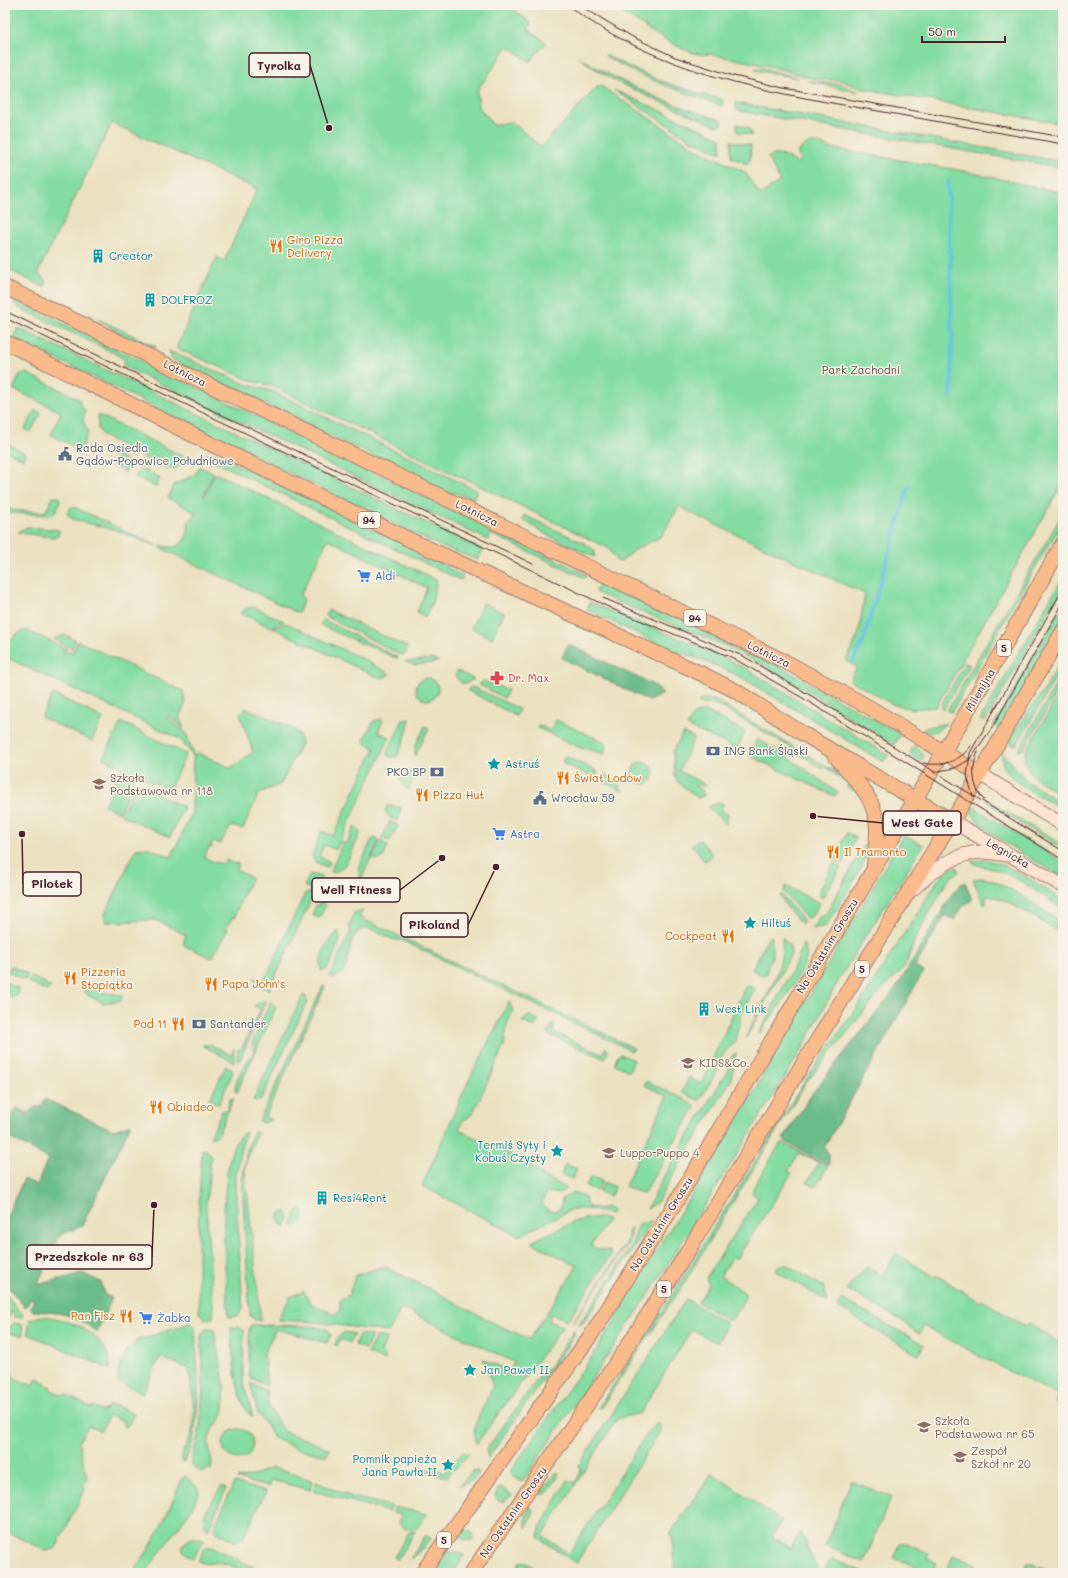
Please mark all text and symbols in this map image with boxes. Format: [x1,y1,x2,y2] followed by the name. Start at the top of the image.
[922,18,1005,44] scale bar
[928,23,956,39] text: 50 m
[249,53,310,77] callout: Tyrolka
[257,57,301,73] text: Tyrolka
[287,232,343,260] place label: Giro Pizza Delivery
[268,238,284,254] restaurant icon: Giro Pizza Delivery
[90,248,106,264] building icon: Creator
[109,248,153,263] place label: Creator
[142,292,158,308] building icon: DOLFROZ
[161,292,213,307] place label: DOLFROZ
[161,356,209,389] street label: Lotnicza
[822,362,900,377] park label: Park Zachodni
[76,440,234,468] place label: Rada Osiedla Gądów-Popowice Południowe
[57,446,73,462] public building icon: Rada Osiedla Gądów-Popowice Południowe
[453,496,501,529] street label: Lotnicza
[358,512,380,528] road number: 94
[356,568,372,584] supermarket icon: Aldi
[375,568,396,583] place label: Aldi
[684,610,706,626] road number: 94
[745,637,793,670] street label: Lotnicza
[997,640,1011,656] road number: 5
[961,665,998,714] street label: Milenijna
[489,670,505,686] pharmacy icon: Dr. Max
[508,670,549,685] place label: Dr. Max
[705,743,721,759] bank icon: ING Bank Śląski
[724,743,808,758] place label: ING Bank Śląski
[486,756,502,772] place icon: Astruś
[505,756,540,771] place label: Astruś
[387,764,426,779] place label: PKO BP
[429,764,445,780] bank icon: PKO BP
[110,770,213,798] place label: Szkoła Podstawowa nr 118
[555,770,571,786] restaurant icon: Świat Lodów
[574,770,642,785] place label: Świat Lodów
[91,776,107,792] school or university icon: Szkoła Podstawowa nr 118
[414,787,430,803] restaurant icon: Pizza Hut
[433,787,485,802] place label: Pizza Hut
[532,790,548,806] public building icon: Wrocław 59
[551,790,615,805] place label: Wrocław 59
[883,811,961,835] callout: West Gate
[891,814,953,830] text: West Gate
[491,826,507,842] supermarket icon: Astra
[510,826,540,841] place label: Astra
[984,834,1033,871] street label: Legnicka
[825,844,841,860] restaurant icon: Il Tramonto
[844,844,907,859] place label: Il Tramonto
[23,872,81,896] callout: Pilotek
[31,875,73,891] text: Pilotek
[312,878,400,902] callout: Well Fitness
[320,881,392,897] text: Well Fitness
[792,895,861,996] street label: Na Ostatnim Groszu
[401,913,468,937] callout: Pikoland
[742,915,758,931] place icon: Hiltuś
[761,915,791,930] place label: Hiltuś
[408,916,460,932] text: Pikoland
[665,928,717,943] place label: Cockpeat
[720,928,736,944] restaurant icon: Cockpeat
[855,961,869,977] road number: 5
[81,964,133,992] place label: Pizzeria Stopiątka
[62,970,78,986] restaurant icon: Pizzeria Stopiątka
[203,976,219,992] restaurant icon: Papa John's
[222,976,285,991] place label: Papa John's
[696,1001,712,1017] building icon: West Link
[715,1001,766,1016] place label: West Link
[133,1016,167,1031] place label: Pod 11
[170,1016,186,1032] restaurant icon: Pod 11
[191,1016,207,1032] bank icon: Santander
[210,1016,266,1031] place label: Santander
[680,1055,696,1071] school or university icon: KIDS&Co.
[699,1055,750,1070] place label: KIDS&Co.
[148,1099,164,1115] restaurant icon: Obiadeo
[167,1099,214,1114] place label: Obiadeo
[475,1137,546,1165] place label: Termiś Syty i Kobuś Czysty
[549,1143,565,1159] place icon: Termiś Syty i Kobuś Czysty
[601,1145,617,1161] school or university icon: Luppo-Puppo 4
[620,1145,700,1160] place label: Luppo-Puppo 4
[625,1174,696,1274] street label: Na Ostatnim Groszu
[314,1190,330,1206] building icon: Resi4Rent
[333,1190,387,1205] place label: Resi4Rent
[27,1245,152,1269] callout: Przedszkole nr 63
[34,1248,144,1264] text: Przedszkole nr 63
[657,1281,671,1297] road number: 5
[71,1308,115,1323] place label: Pan Fisz
[118,1308,134,1324] restaurant icon: Pan Fisz
[138,1310,154,1326] supermarket icon: Żabka
[157,1310,191,1325] place label: Żabka
[462,1362,478,1378] place icon: Jan Paweł II
[481,1362,549,1377] place label: Jan Paweł II
[935,1413,1034,1441] place label: Szkoła Podstawowa nr 65
[916,1419,932,1435] school or university icon: Szkoła Podstawowa nr 65
[971,1443,1031,1471] place label: Zespół Szkół nr 20
[952,1449,968,1465] school or university icon: Zespół Szkół nr 20
[353,1451,437,1479] place label: Pomnik papieża Jana Pawła II
[440,1457,456,1473] place icon: Pomnik papieża Jana Pawła II
[475,1463,550,1560] street label: Na Ostatnim Groszu
[437,1532,451,1548] road number: 5

